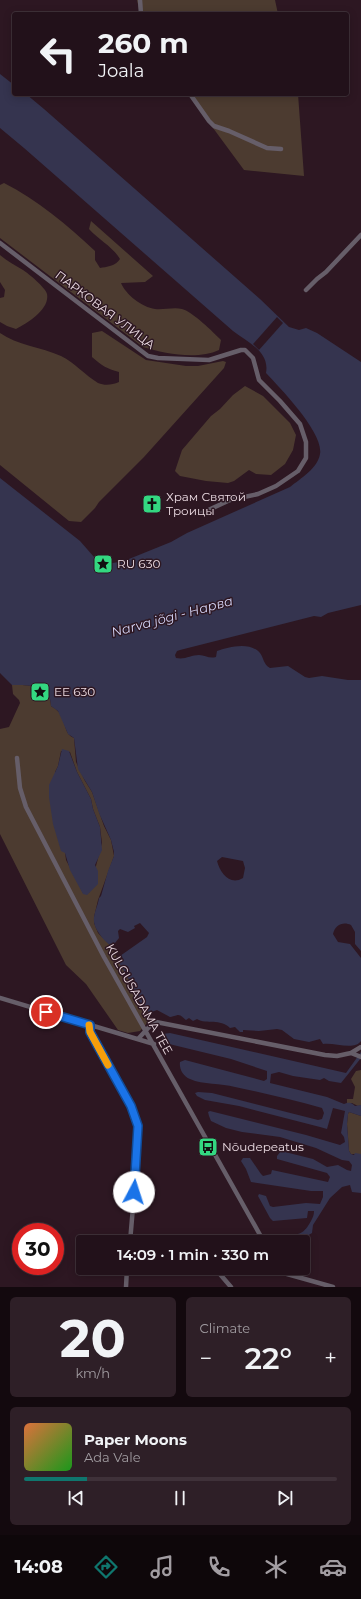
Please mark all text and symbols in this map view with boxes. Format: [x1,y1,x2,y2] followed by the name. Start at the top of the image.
[98,26,189,60] text: 260 m
[32,28,84,80] icon: left
[98,60,144,82] text: Joala
[52,267,158,352] street label: ПАРКОВАЯ УЛИЦА
[166,489,246,518] place label: Храм Святой Троицы
[141,493,163,515] church icon: Храм Святой Троицы
[92,553,114,575] place icon: RU 630
[117,556,160,571] place label: RU 630
[109,592,235,640] water label: Narva jõgi - Нарва
[29,681,51,703] place icon: EE 630
[54,684,95,699] place label: EE 630
[103,941,176,1057] street label: KULGUSADAMA TEE
[29,995,63,1029] pin
[35,1001,57,1023] icon: arrive
[197,1136,219,1158] bus stop icon: Nõudepeatus
[222,1139,304,1154] place label: Nõudepeatus
[113,1171,155,1213] position arrow
[12,1223,64,1275] speed limit sign: 30
[117,1245,269,1264] text: 14:09 · 1 min · 330 m
[60,1307,126,1370] text: 20
[200,1320,250,1336] text: Climate
[245,1340,292,1377] text: 22°
[200,1345,212,1372] text: −
[324,1345,337,1372] text: +
[75,1365,110,1381] text: km/h
[84,1430,187,1449] text: Paper Moons
[84,1449,141,1465] text: Ada Vale
[65,1487,87,1509] icon: previous
[169,1487,191,1509] icon: pause
[274,1487,296,1509] icon: next
[92,1553,120,1581] icon: directions
[148,1553,176,1581] icon: music
[205,1553,233,1581] icon: phone
[262,1553,290,1581] icon: climate
[319,1553,347,1581] icon: car
[14,1556,63,1578] text: 14:08

